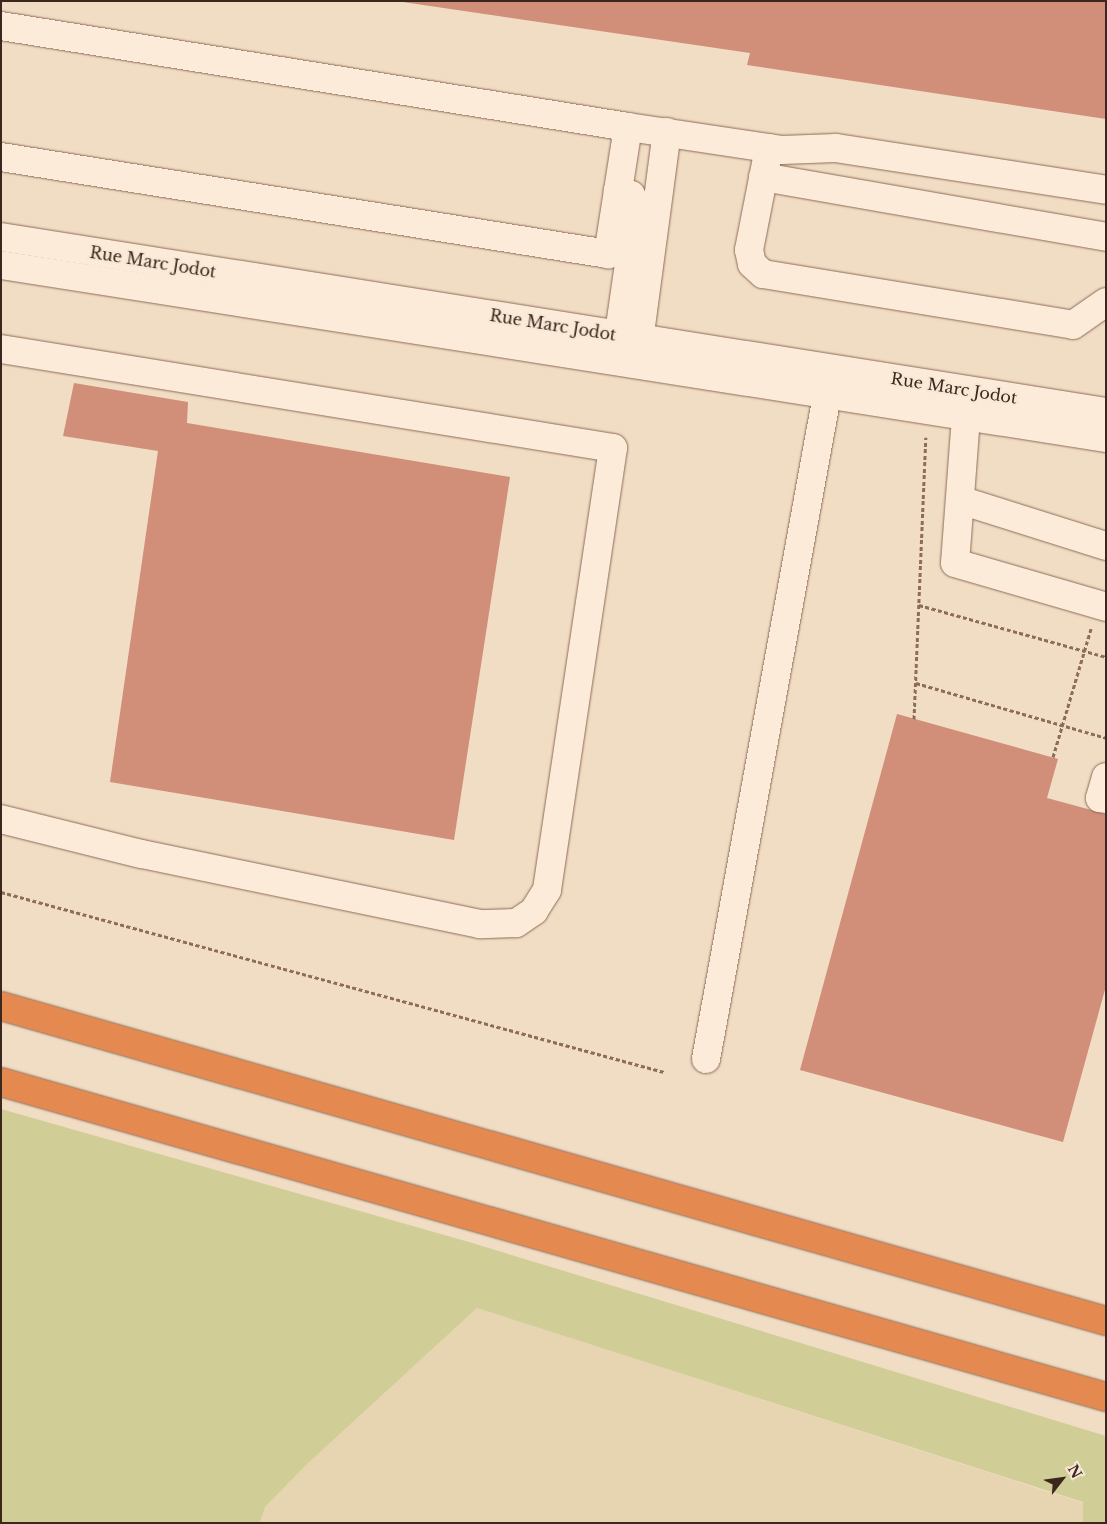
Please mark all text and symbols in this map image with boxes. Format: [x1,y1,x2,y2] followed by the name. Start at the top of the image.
[88,243,218,281] street label: Rue Marc Jodot
[488,306,618,344] street label: Rue Marc Jodot
[889,369,1019,407] street label: Rue Marc Jodot
[1037,1454,1087,1504] north arrow
[1064,1461,1086,1482] text: N

